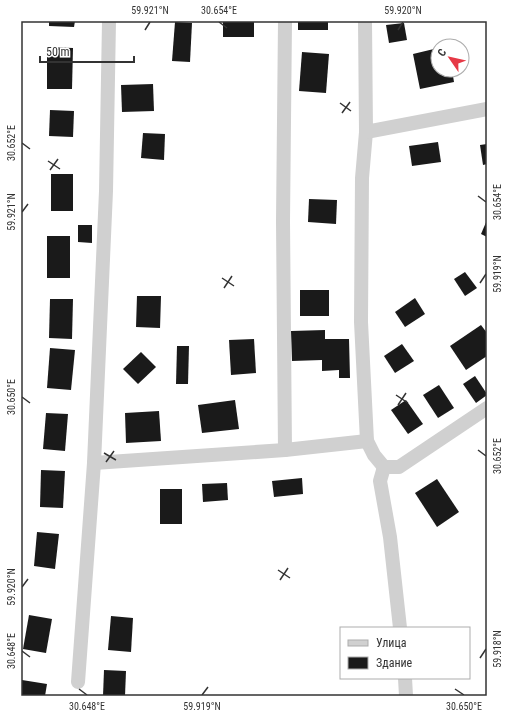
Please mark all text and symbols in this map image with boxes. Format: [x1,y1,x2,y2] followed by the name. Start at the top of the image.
[131,5,169,16] text: 59.921°N
[201,5,237,16] text: 30.654°E
[384,5,422,16] text: 59.920°N
[40,38,134,64] scale bar
[430,38,470,78] north arrow
[46,45,70,59] text: 50 m
[435,46,449,59] text: С
[6,125,17,161] text: 30.652°E
[492,184,503,220] text: 30.654°E
[6,193,17,231] text: 59.921°N
[492,255,503,293] text: 59.919°N
[6,379,17,415] text: 30.650°E
[492,438,503,474] text: 30.652°E
[6,568,17,606] text: 59.920°N
[340,627,470,679] legend
[492,630,503,668] text: 59.918°N
[6,633,17,669] text: 30.648°E
[376,636,407,650] text: Улица
[376,656,413,670] text: Здание
[69,701,105,712] text: 30.648°E
[183,701,221,712] text: 59.919°N
[446,701,482,712] text: 30.650°E

